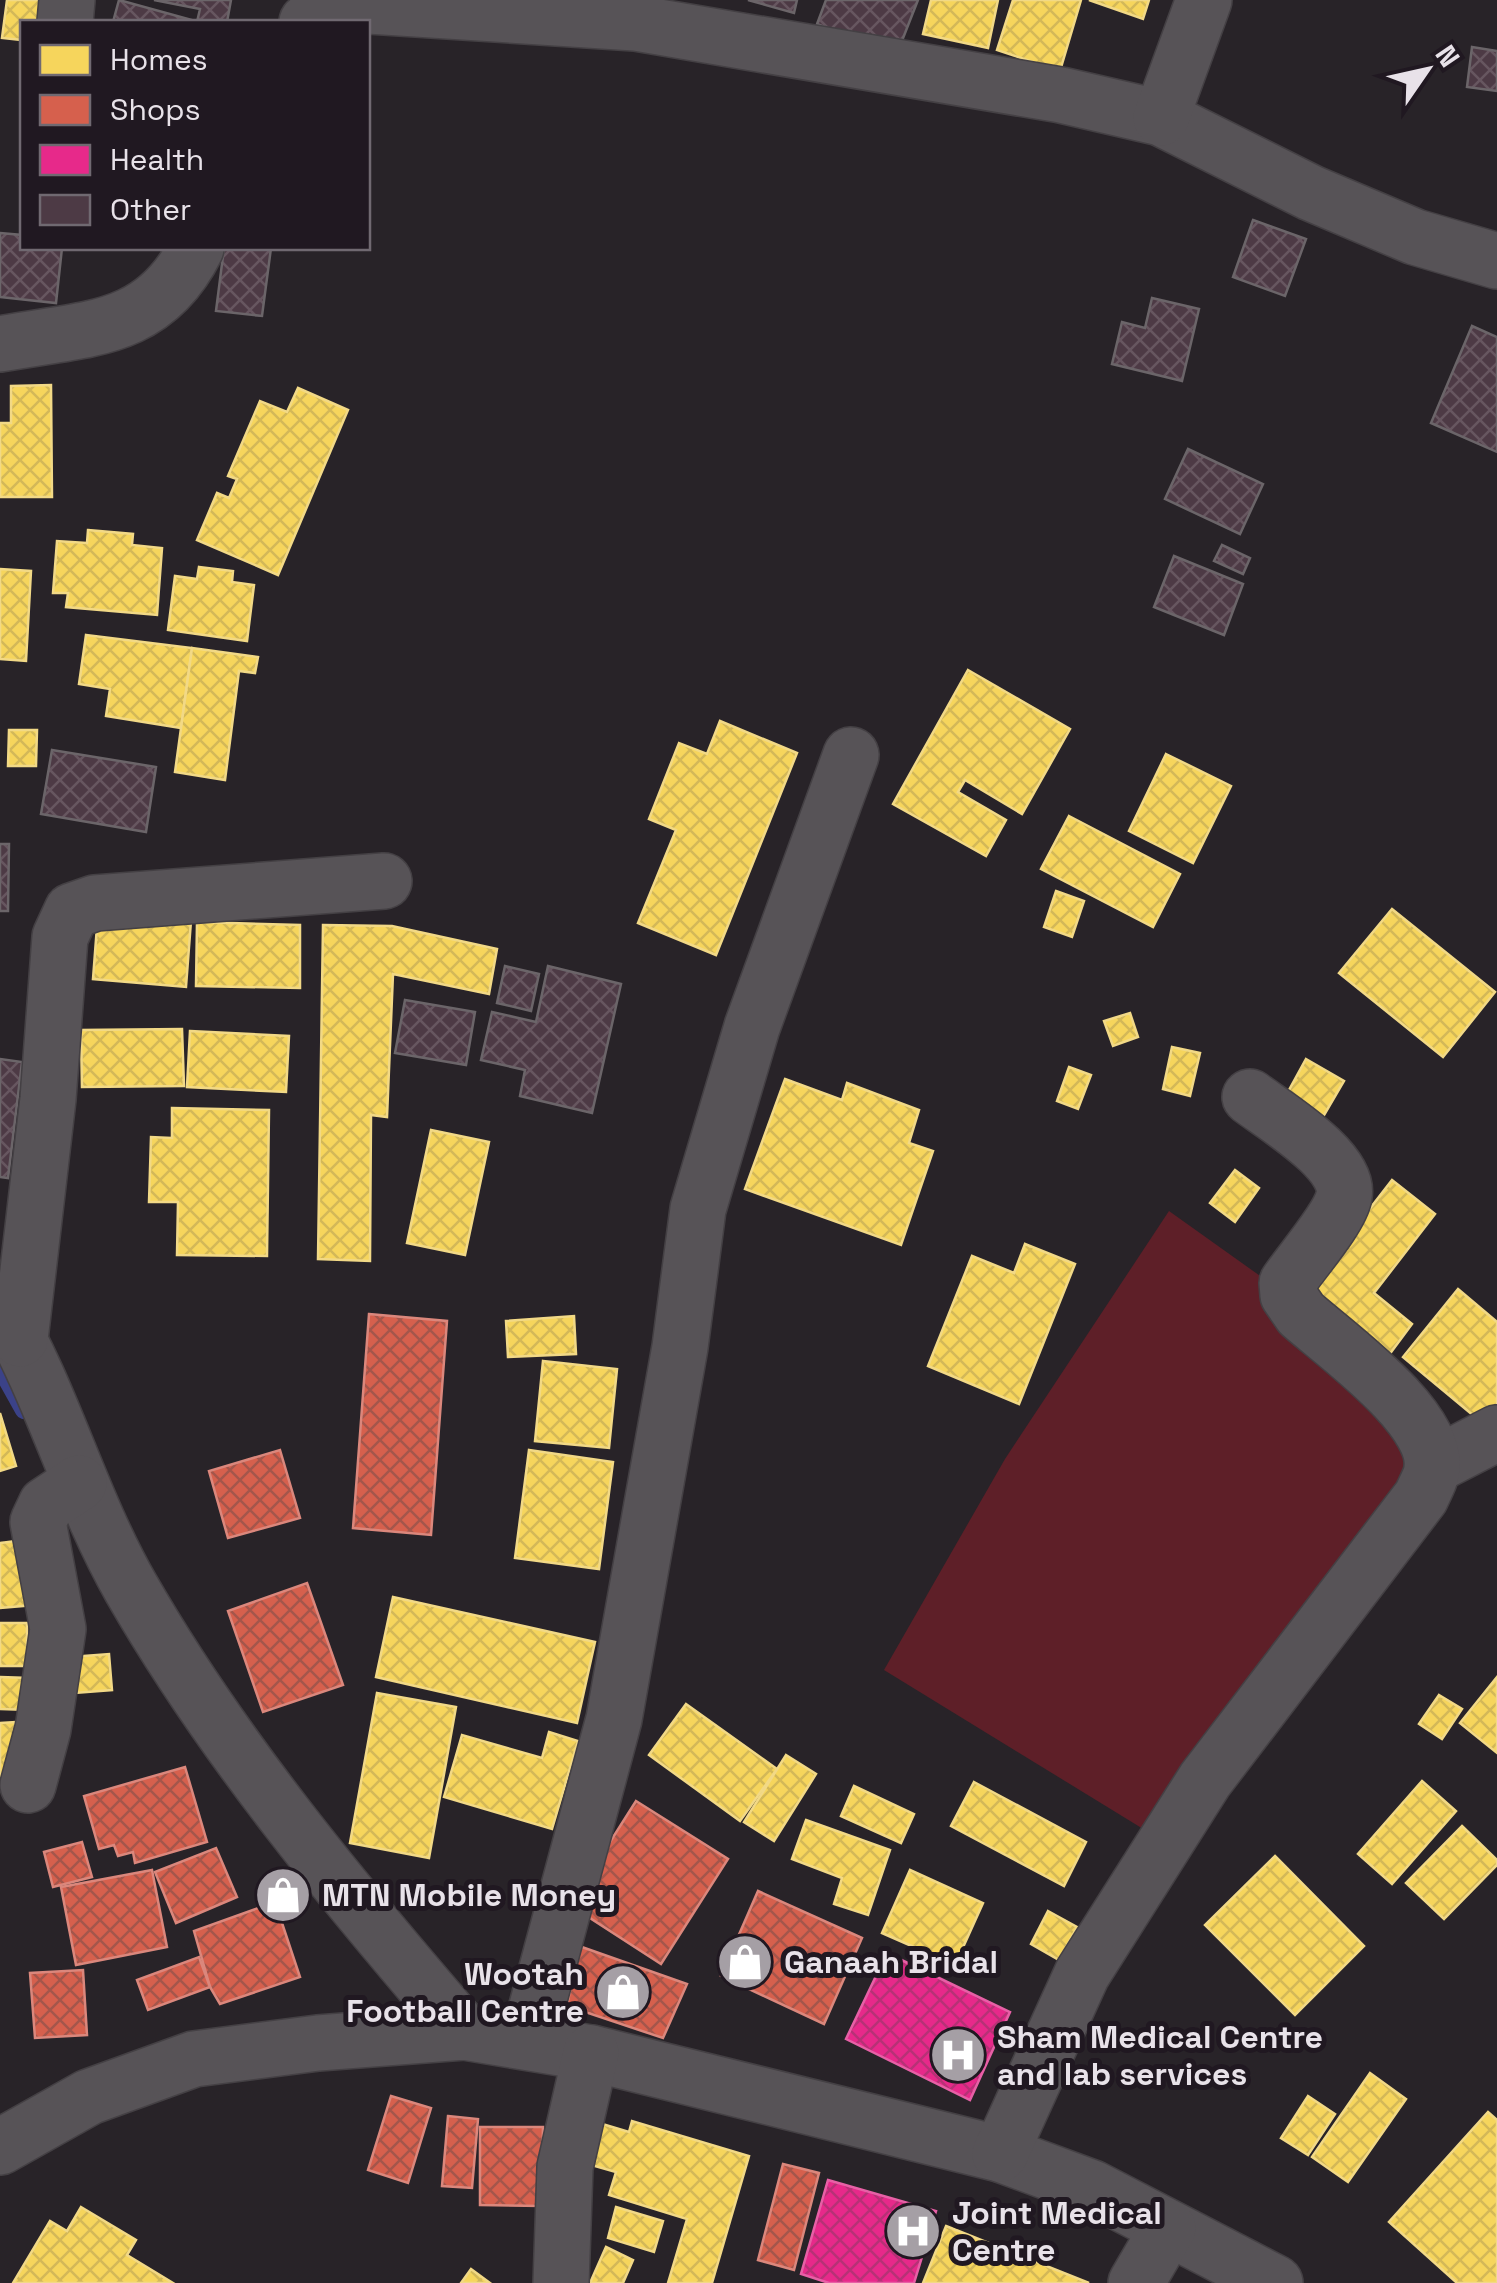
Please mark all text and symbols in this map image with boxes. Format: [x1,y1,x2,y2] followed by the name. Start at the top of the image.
[20,20,370,250] legend
[1377,20,1477,120] north arrow
[1428,38,1468,74] text: N
[110,40,208,79] text: Homes
[110,90,200,129] text: Shops
[110,140,204,179] text: Health
[110,190,191,229] text: Other
[253,1865,313,1925] shop icon: MTN Mobile Money
[322,1875,616,1915] place label: MTN Mobile Money
[715,1932,775,1992] shop icon: Ganaah Bridal
[784,1942,998,1982] place label: Ganaah Bridal
[346,1954,584,2031] place label: Wootah Football Centre
[593,1962,653,2022] shop icon: Wootah Football Centre
[997,2017,1323,2094] place label: Sham Medical Centre and lab services
[928,2025,988,2085] hospital icon: Sham Medical Centre and lab services
[952,2193,1162,2270] place label: Joint Medical Centre
[883,2201,943,2261] hospital icon: Joint Medical Centre

